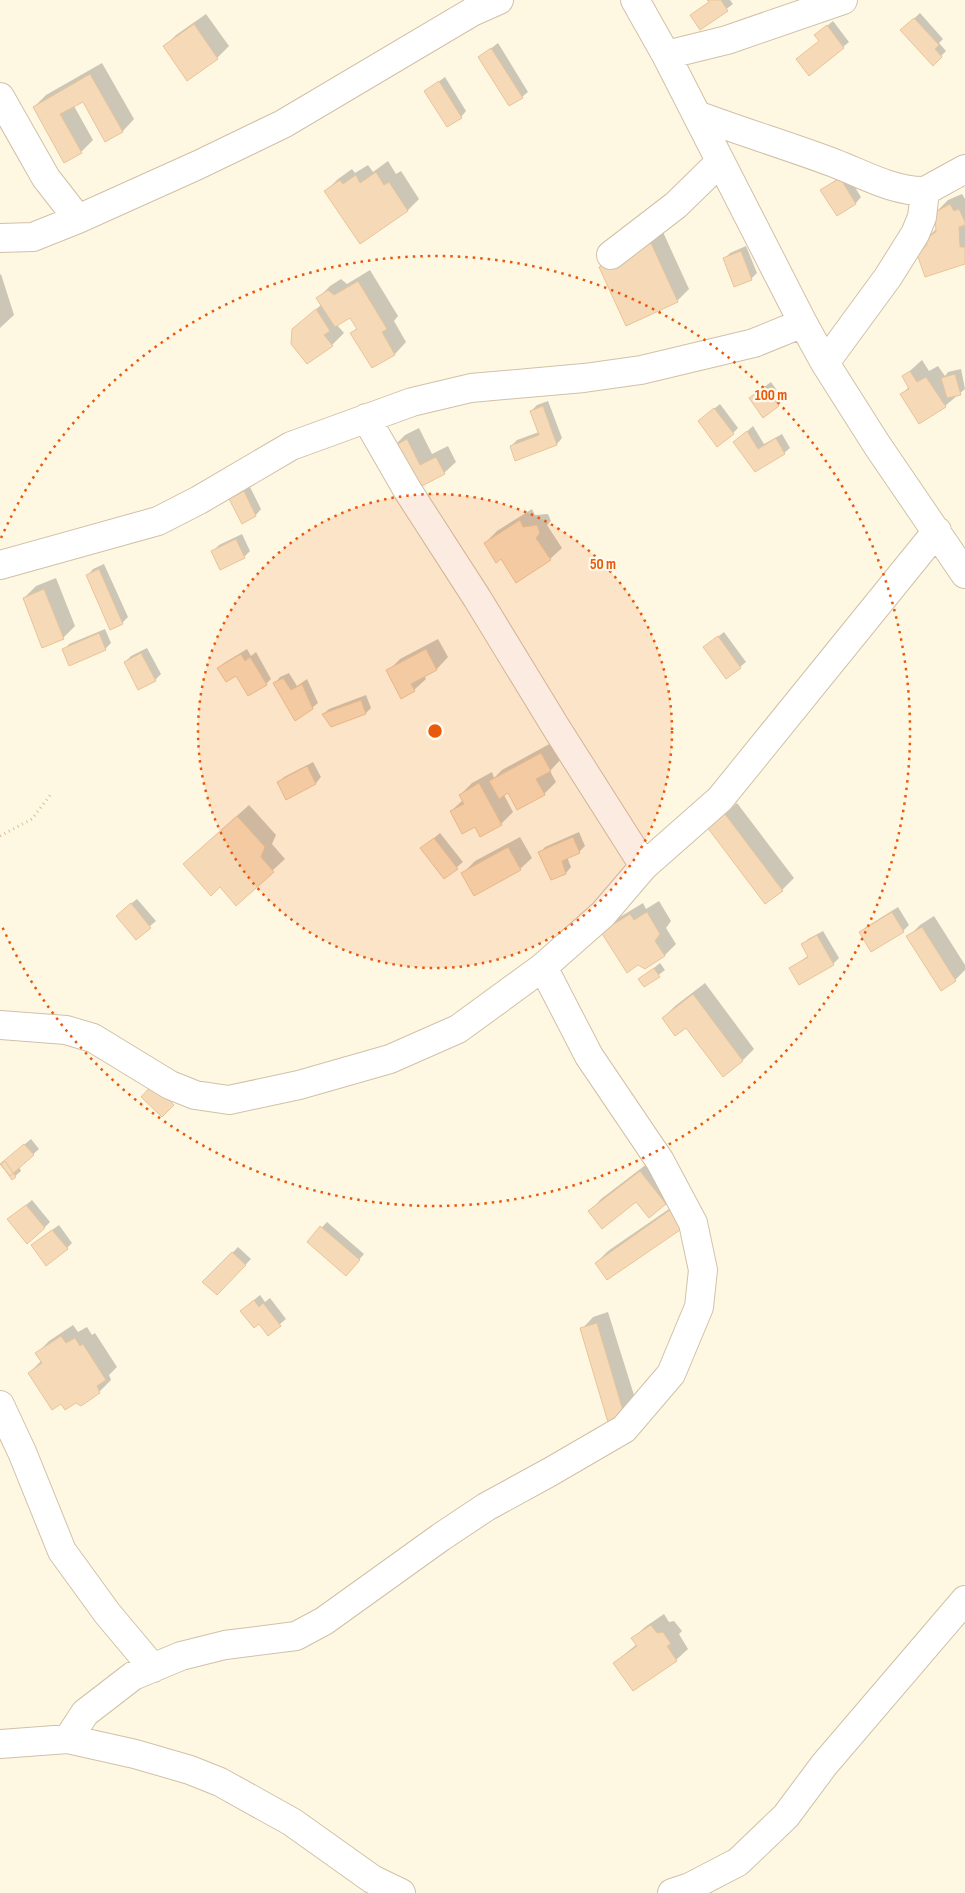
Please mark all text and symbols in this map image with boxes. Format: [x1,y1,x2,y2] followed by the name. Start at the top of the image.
[755,386,787,405] text: 100 m
[590,555,616,574] text: 50 m
[426,722,444,740] centre of rings

